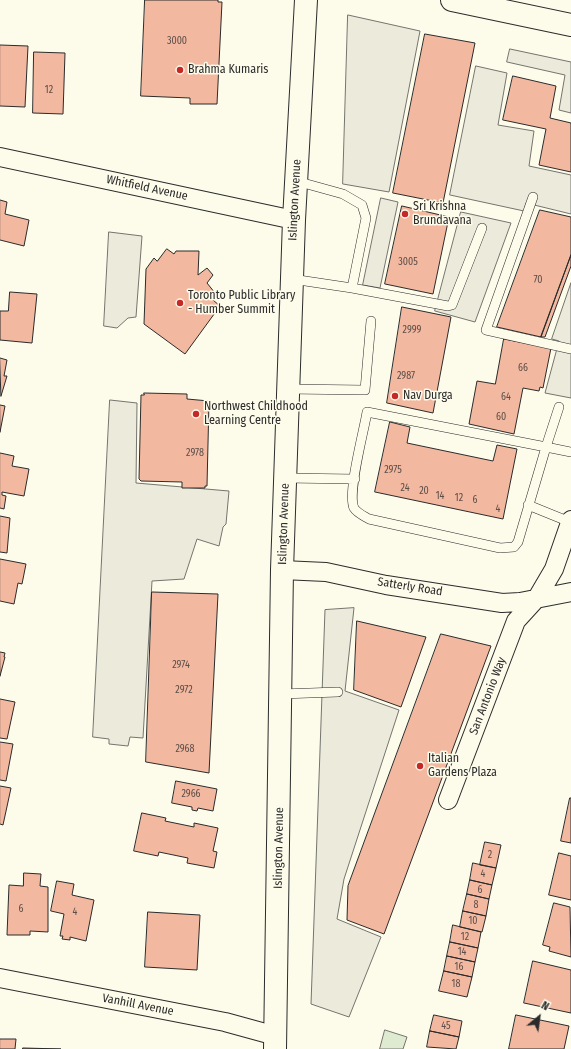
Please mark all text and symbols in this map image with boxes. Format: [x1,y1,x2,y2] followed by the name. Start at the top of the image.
[167,35,187,47] house number: 3000
[188,63,268,77] place label: Brahma Kumaris
[175,65,185,75] marker: Brahma Kumaris
[45,84,53,96] house number: 12
[286,159,304,241] street label: Islington Avenue
[105,172,189,204] street label: Whitfield Avenue
[413,200,472,228] place label: Sri Krishna Brundavana
[400,209,410,219] marker: Sri Krishna Brundavana
[398,256,418,268] house number: 3005
[533,274,543,286] house number: 70
[188,289,295,317] place label: Toronto Public Library - Humber Summit
[175,298,185,308] marker: Toronto Public Library - Humber Summit
[403,324,421,336] house number: 2999
[518,362,528,374] house number: 66
[397,370,415,382] house number: 2987
[403,389,453,403] place label: Nav Durga
[390,391,400,401] marker: Nav Durga
[501,391,511,403] house number: 64
[204,400,308,428] place label: Northwest Childhood Learning Centre
[191,409,201,419] marker: Northwest Childhood Learning Centre
[496,411,506,423] house number: 60
[186,447,204,459] house number: 2978
[384,464,402,476] house number: 2975
[400,482,410,494] house number: 24
[275,483,293,565] street label: Islington Avenue
[419,485,429,497] house number: 20
[436,490,444,502] house number: 14
[455,492,463,504] house number: 12
[473,494,477,506] house number: 6
[496,503,500,515] house number: 4
[376,575,444,599] street label: Satterly Road
[467,655,509,737] street label: San Antonio Way
[172,659,190,671] house number: 2974
[175,684,193,696] house number: 2972
[175,743,195,755] house number: 2968
[428,752,497,780] place label: Italian Gardens Plaza
[415,761,425,771] marker: Italian Gardens Plaza
[181,788,201,800] house number: 2966
[271,807,287,889] street label: Islington Avenue
[488,849,492,861] house number: 2
[481,868,485,880] house number: 4
[478,884,482,896] house number: 6
[474,899,478,911] house number: 8
[19,903,23,915] house number: 6
[73,906,77,918] house number: 4
[468,915,478,927] house number: 10
[461,931,469,943] house number: 12
[458,946,466,958] house number: 14
[455,961,463,973] house number: 16
[452,978,460,990] house number: 18
[101,991,175,1019] street label: Vanhill Avenue
[519,997,559,1037] north arrow
[539,999,551,1013] text: N
[441,1020,451,1032] house number: 45

